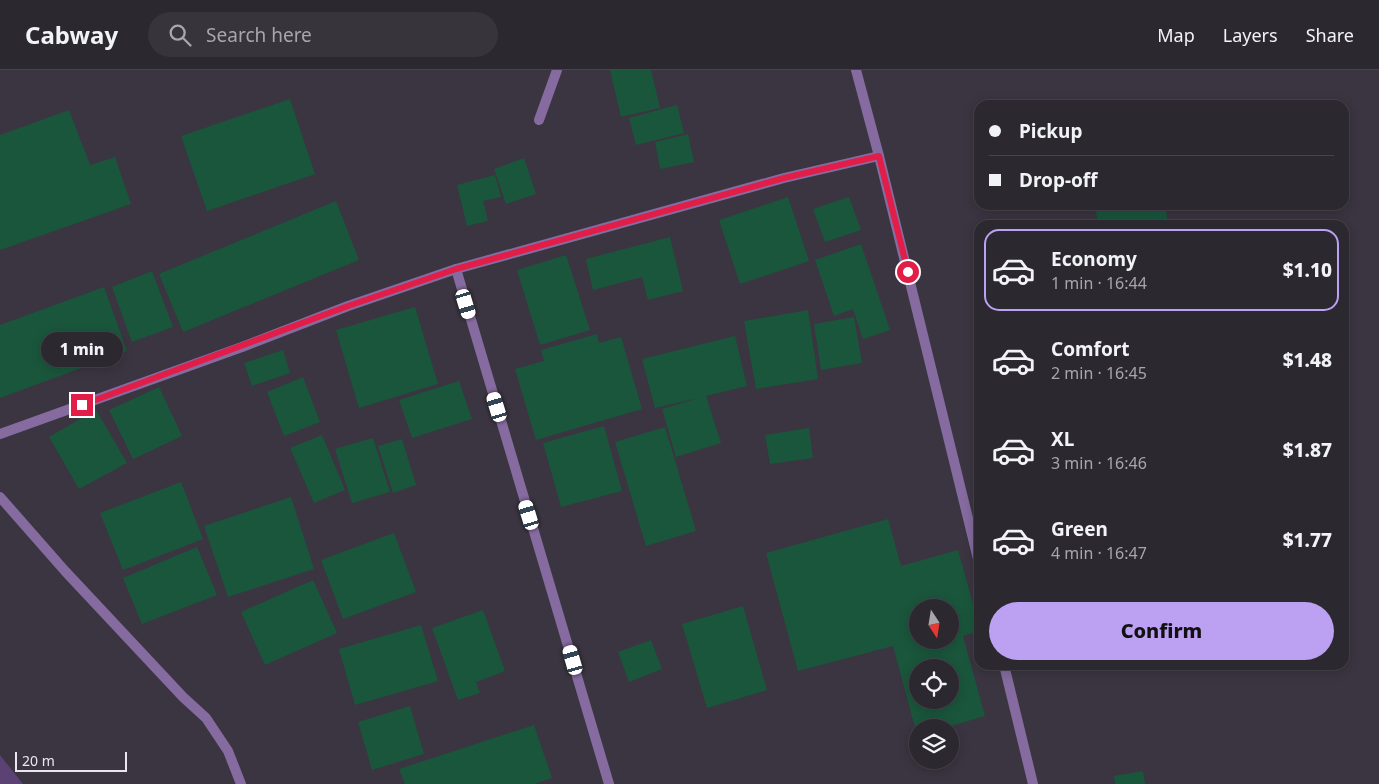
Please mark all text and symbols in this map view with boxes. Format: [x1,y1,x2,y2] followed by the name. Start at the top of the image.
[148,12,498,57] search box
[25,18,118,51] text: Cabway
[166,21,194,49] icon: search
[206,22,312,48] text: Search here
[1157,23,1195,47] text: Map
[1223,23,1278,47] text: Layers
[1306,23,1354,47] text: Share
[1019,118,1082,144] text: Pickup
[1019,167,1098,193] text: Drop-off
[1051,246,1137,272] text: Economy
[991,248,1036,293] icon: car
[1283,257,1332,283] text: $1.10
[897,261,919,283] route start
[1051,272,1147,294] text: 1 min · 16:44
[454,287,477,321] car
[41,332,123,368] callout: 1 min
[1051,336,1130,362] text: Comfort
[60,338,104,360] text: 1 min
[991,338,1036,383] icon: car
[1283,347,1332,373] text: $1.48
[1051,362,1147,384] text: 2 min · 16:45
[485,390,508,424] car
[71,394,93,416] route end
[1051,426,1074,452] text: XL
[991,428,1036,473] icon: car
[1283,437,1332,463] text: $1.87
[1051,452,1147,474] text: 3 min · 16:46
[517,498,540,532] car
[1051,516,1108,542] text: Green
[991,518,1036,563] icon: car
[1283,527,1332,553] text: $1.77
[1051,542,1147,564] text: 4 min · 16:47
[909,599,959,649] north arrow
[909,599,959,769] map controls
[989,602,1334,660] button: Confirm
[561,644,584,676] car
[909,659,959,709] button: locate
[909,719,959,769] button: layers
[15,749,128,772] scale bar
[22,751,55,770] text: 20 m

